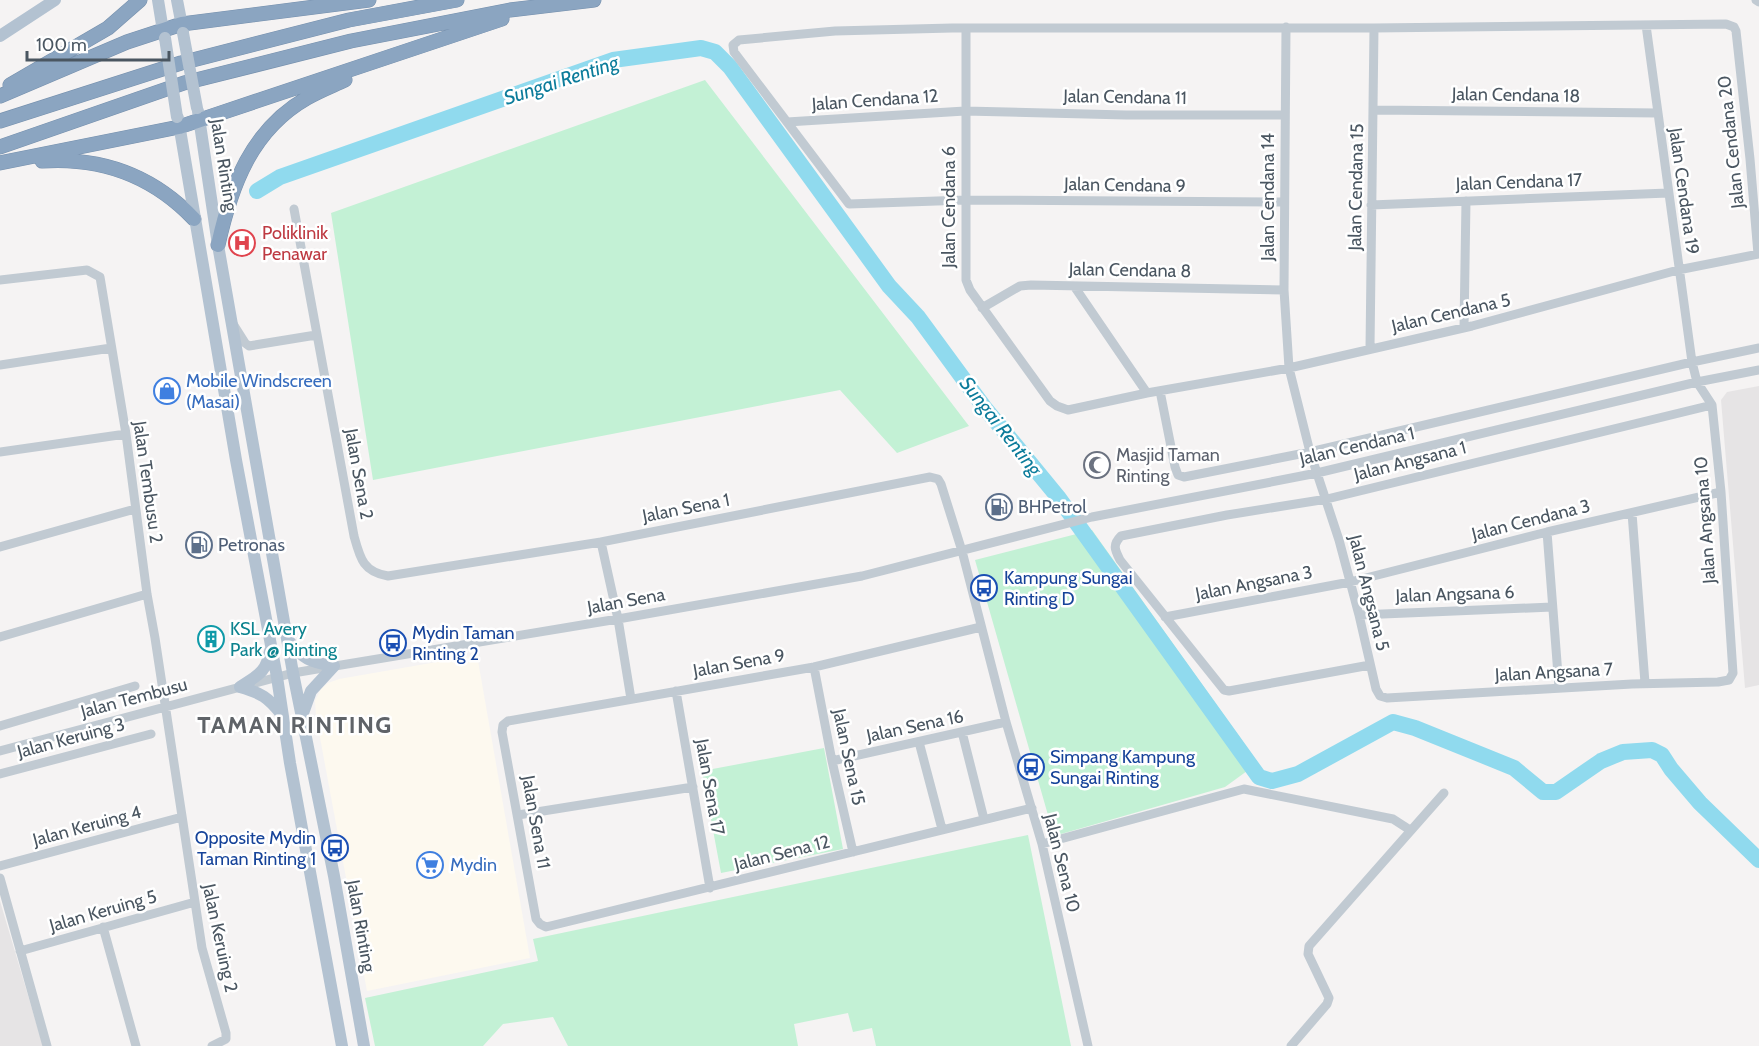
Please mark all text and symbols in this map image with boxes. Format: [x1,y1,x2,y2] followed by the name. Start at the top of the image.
[27,24,170,62] scale bar
[36,34,87,56] text: 100 m
[501,50,622,110] water label: Sungai Renting
[1713,74,1749,211] street label: Jalan Cendana 20
[1451,83,1580,107] street label: Jalan Cendana 18
[810,85,939,115] street label: Jalan Cendana 12
[1062,85,1187,109] street label: Jalan Cendana 11
[206,116,242,214] street label: Jalan Rinting
[1344,123,1368,252] street label: Jalan Cendana 15
[1664,125,1704,256] street label: Jalan Cendana 19
[1257,133,1279,262] street label: Jalan Cendana 14
[938,146,960,269] street label: Jalan Cendana 6
[1454,169,1583,195] street label: Jalan Cendana 17
[1063,173,1186,197] street label: Jalan Cendana 9
[262,222,329,265] place label: Poliklinik Penawar
[227,228,257,258] hospital icon: Poliklinik Penawar
[1068,258,1191,282] street label: Jalan Cendana 8
[1388,289,1513,338] street label: Jalan Cendana 5
[186,370,332,413] place label: Mobile Windscreen (Masai)
[955,372,1048,481] water label: Sungai Renting
[152,376,182,406] shop icon: Mobile Windscreen (Masai)
[128,419,167,544] street label: Jalan Tembusu 2
[1296,422,1417,470] street label: Jalan Cendana 1
[340,426,378,521] street label: Jalan Sena 2
[1351,436,1468,486] street label: Jalan Angsana 1
[1116,444,1220,487] place label: Masjid Taman Rinting
[1082,450,1112,480] mosque icon: Masjid Taman Rinting
[1690,456,1720,585] street label: Jalan Angsana 10
[640,489,731,527] street label: Jalan Sena 1
[984,492,1014,522] fuel station icon: BHPetrol
[1469,495,1593,546] street label: Jalan Cendana 3
[1018,496,1087,518] place label: BHPetrol
[184,530,214,560] fuel station icon: Petronas
[1344,532,1394,653] street label: Jalan Angsana 5
[218,534,285,556] place label: Petronas
[1193,561,1314,605] street label: Jalan Angsana 3
[1004,567,1132,610] place label: Kampung Sungai Rinting D
[969,573,999,603] bus stop icon: Kampung Sungai Rinting D
[1394,581,1515,607] street label: Jalan Angsana 6
[584,583,667,619] street label: Jalan Sena
[230,618,338,661] place label: KSL Avery Park @ Rinting
[412,622,515,665] place label: Mydin Taman Rinting 2
[196,624,226,654] building icon: KSL Avery Park @ Rinting
[378,628,408,658] bus stop icon: Mydin Taman Rinting 2
[690,644,787,682] street label: Jalan Sena 9
[1493,658,1614,686] street label: Jalan Angsana 7
[77,673,190,723] street label: Jalan Tembusu
[863,705,966,747] street label: Jalan Sena 16
[828,706,870,807] street label: Jalan Sena 15
[197,710,393,739] district label: TAMAN RINTING
[14,713,127,763] street label: Jalan Keruing 3
[691,736,729,837] street label: Jalan Sena 17
[1050,746,1196,789] place label: Simpang Kampung Sungai Rinting
[1016,752,1046,782] bus stop icon: Simpang Kampung Sungai Rinting
[517,773,555,870] street label: Jalan Sena 11
[29,801,144,851] street label: Jalan Keruing 4
[1039,810,1085,915] street label: Jalan Sena 10
[195,827,316,870] place label: Opposite Mydin Taman Rinting 1
[731,830,832,876] street label: Jalan Sena 12
[320,833,350,863] bus stop icon: Opposite Mydin Taman Rinting 1
[415,850,445,880] supermarket icon: Mydin
[450,854,497,876] place label: Mydin
[342,877,380,975] street label: Jalan Rinting
[198,881,242,994] street label: Jalan Keruing 2
[46,885,159,937] street label: Jalan Keruing 5

